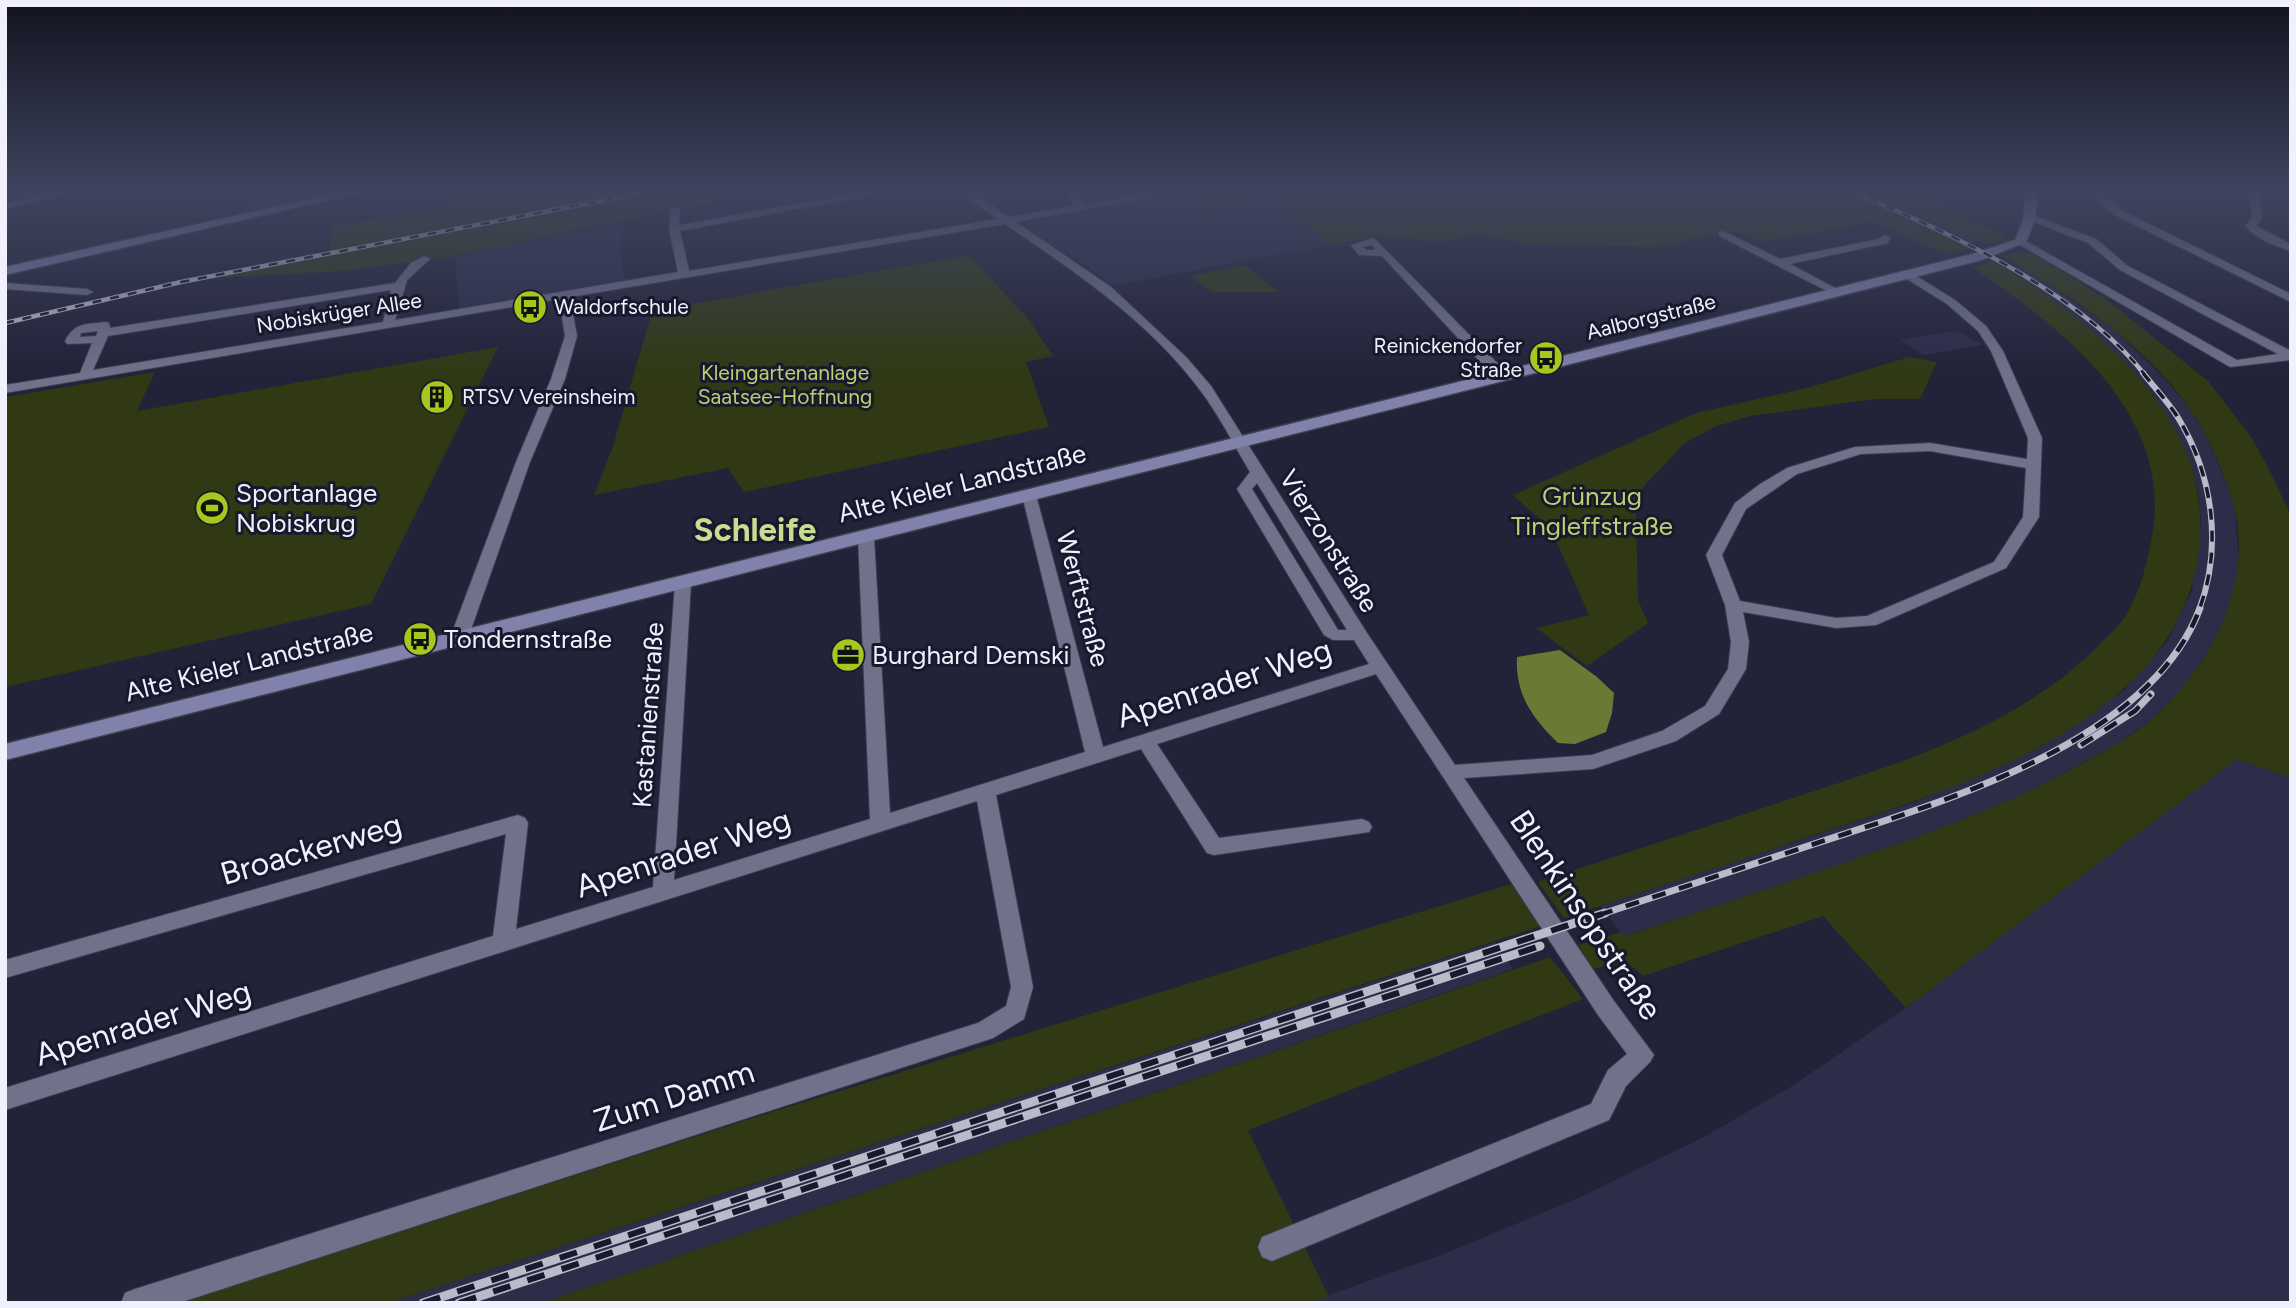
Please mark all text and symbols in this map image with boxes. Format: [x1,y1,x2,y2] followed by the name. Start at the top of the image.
[255,287,423,338] street label: Nobiskrüger Allee
[511,288,549,326] bus stop icon: Waldorfschule
[1584,288,1718,345] street label: Aalborgstraße
[554,294,689,319] place label: Waldorfschule
[1374,333,1522,382] place label: Reinickendorfer Straße
[1527,339,1565,377] bus stop icon: Reinickendorfer Straße
[698,360,872,409] park label: Kleingartenanlage Saatsee-Hoffnung
[418,378,456,416] building icon: RTSV Vereinsheim
[462,384,635,409] place label: RTSV Vereinsheim
[835,437,1089,529] street label: Alte Kieler Landstraße
[1272,464,1386,618] street label: Vierzonstraße
[236,477,377,539] place label: Sportanlage Nobiskrug
[1511,480,1673,542] park label: Grünzug Tingleffstraße
[193,489,231,527] sports icon: Sportanlage Nobiskrug
[694,510,816,549] district label: Schleife
[1050,528,1116,670] street label: Werftstraße
[122,616,376,708] street label: Alte Kieler Landstraße
[401,620,439,658] bus stop icon: Tondernstraße
[626,621,670,809] street label: Kastanienstraße
[444,623,612,655] place label: Tondernstraße
[1112,630,1336,736] street label: Apenrader Weg
[829,636,867,674] office icon: Burghard Demski
[872,639,1070,671] place label: Burghard Demski
[571,800,795,906] street label: Apenrader Weg
[1502,803,1670,1027] street label: Blenkinsopstraße
[216,805,406,893] street label: Broackerweg
[30,972,256,1074] street label: Apenrader Weg
[589,1052,759,1140] street label: Zum Damm

